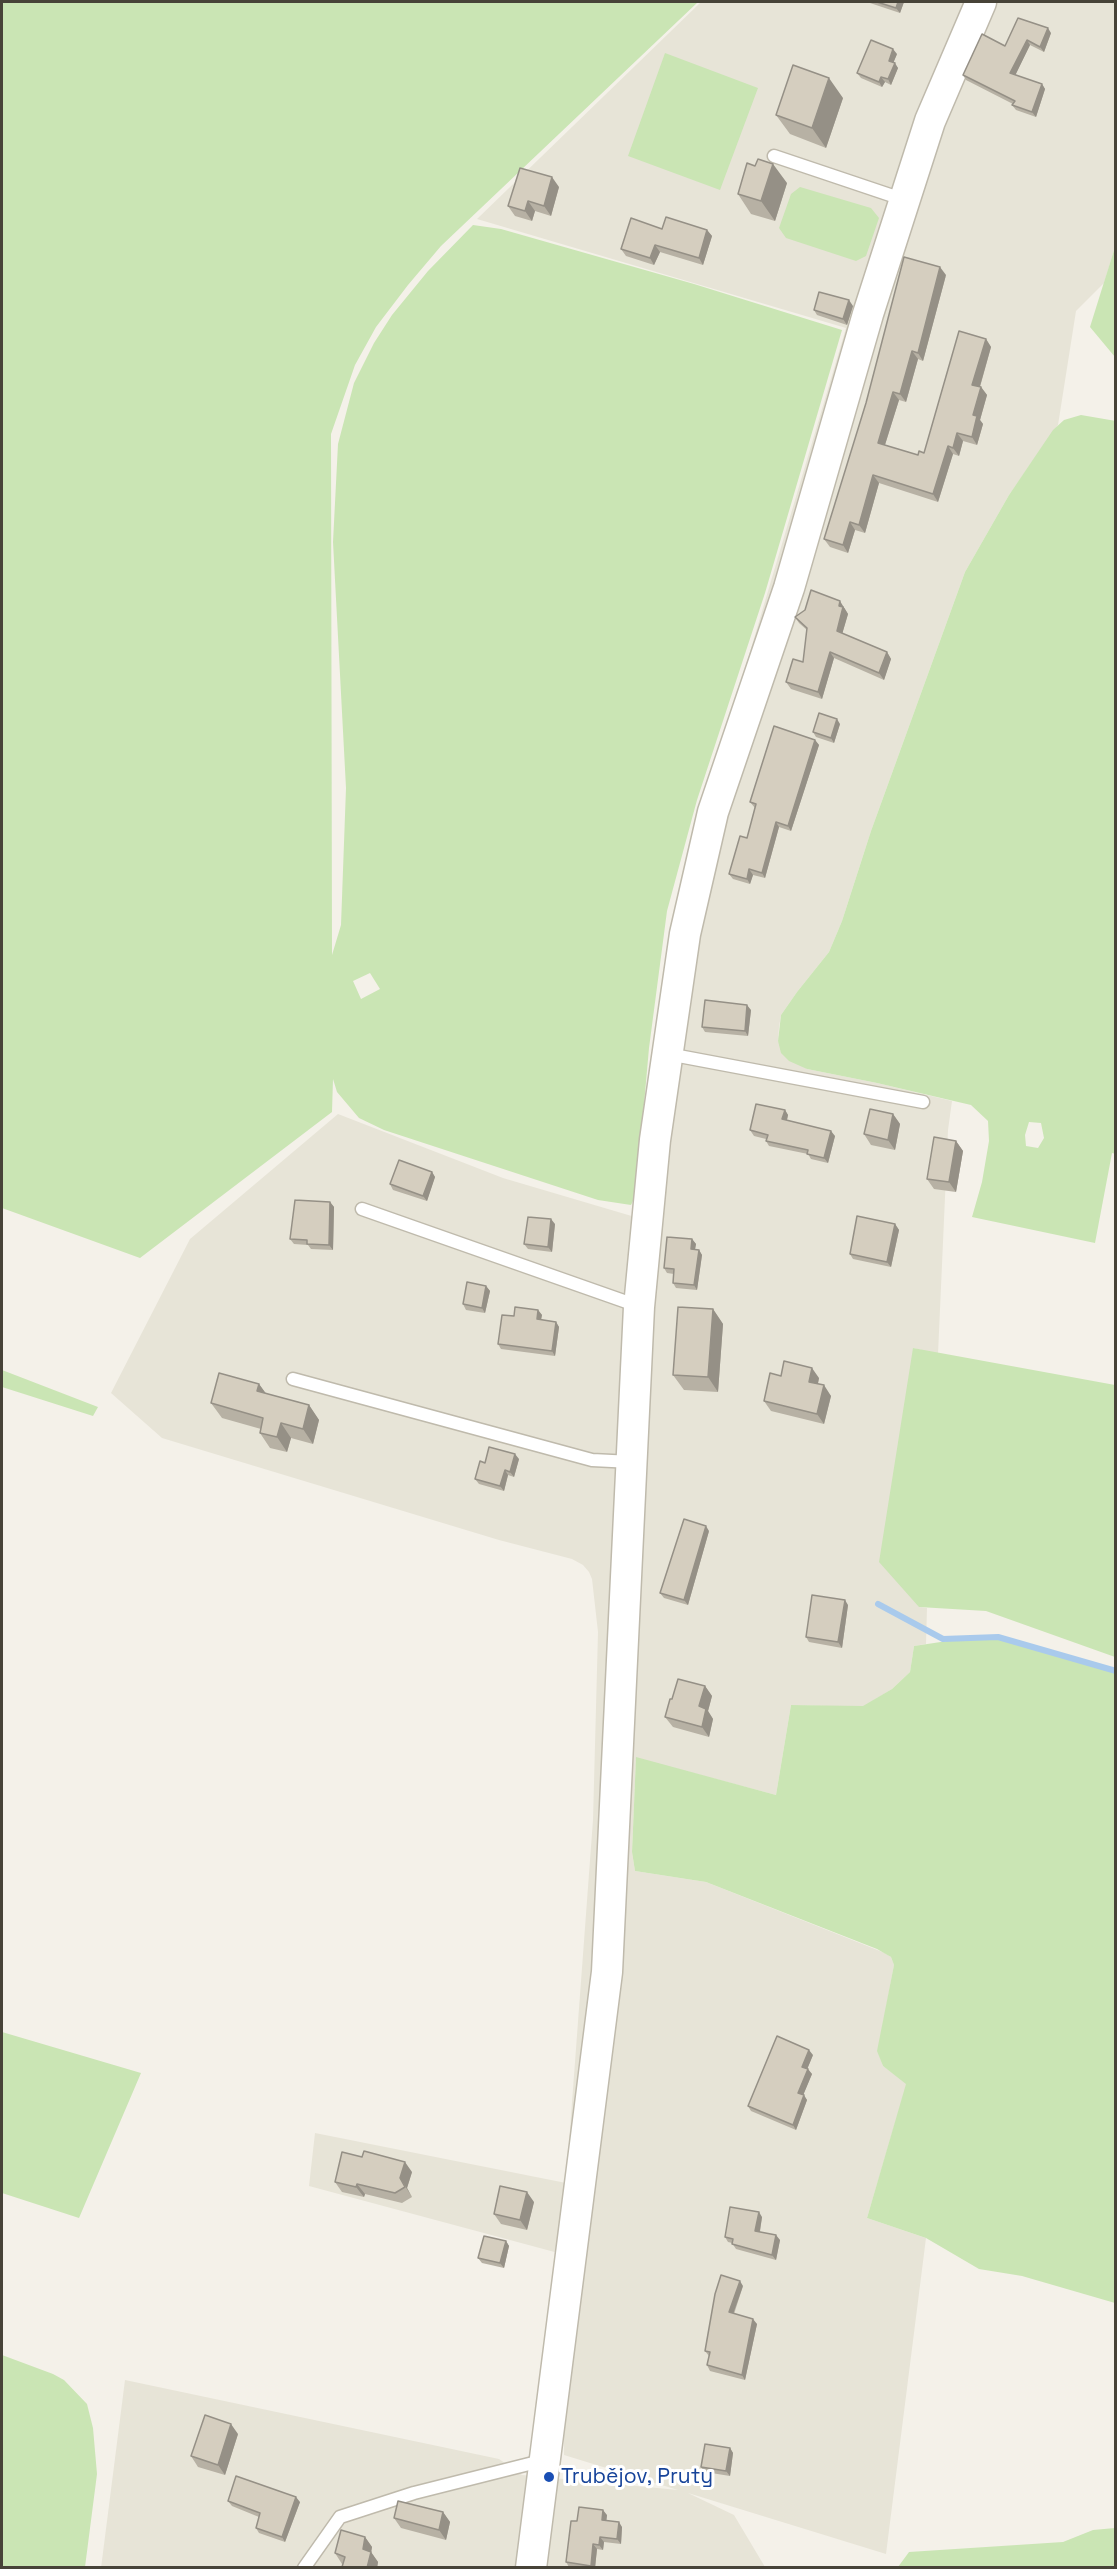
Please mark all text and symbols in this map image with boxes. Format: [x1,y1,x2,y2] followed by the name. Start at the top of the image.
[561,2464,713,2490] place label: Trubějov, Pruty
[542,2470,556,2484] marker: Trubějov, Pruty

